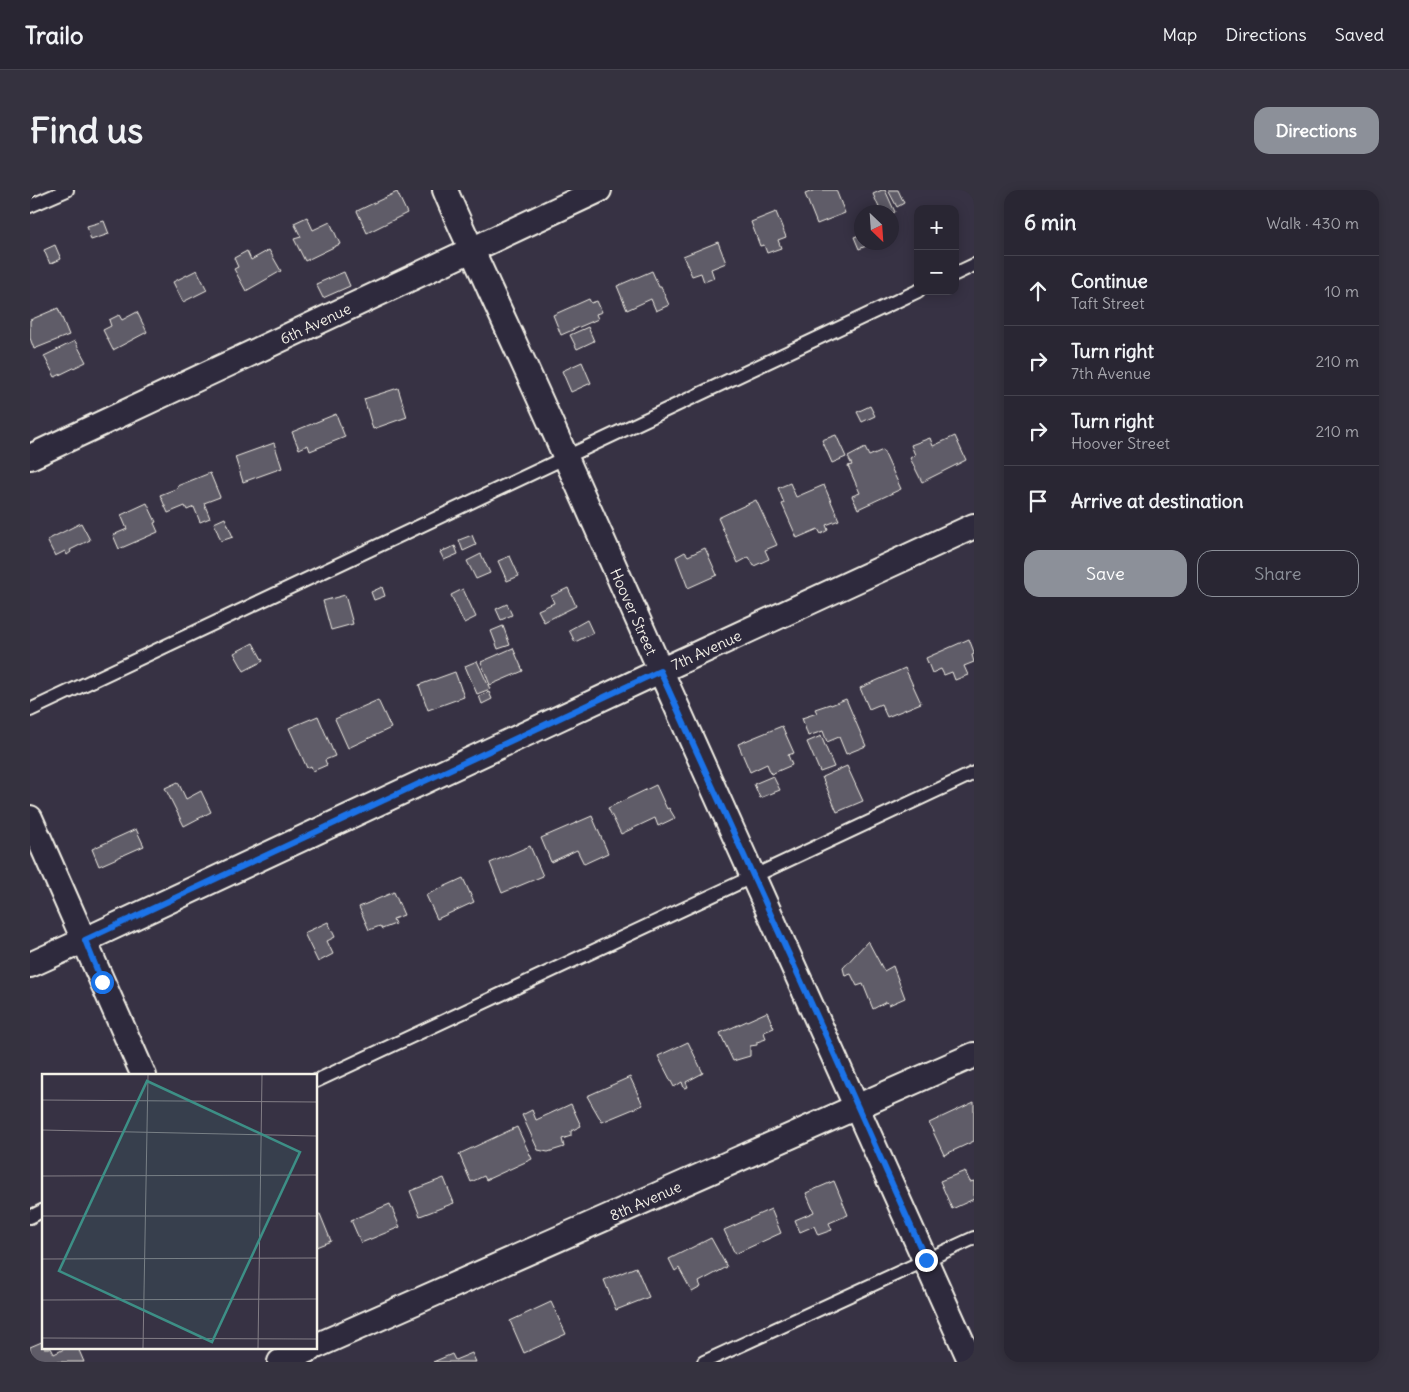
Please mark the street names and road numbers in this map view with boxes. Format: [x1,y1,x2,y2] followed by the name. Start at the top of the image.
[277,298,354,348] street label: 6th Avenue
[607,565,662,658] street label: Hoover Street
[668,625,744,674] street label: 7th Avenue
[607,1176,684,1225] street label: 8th Avenue

